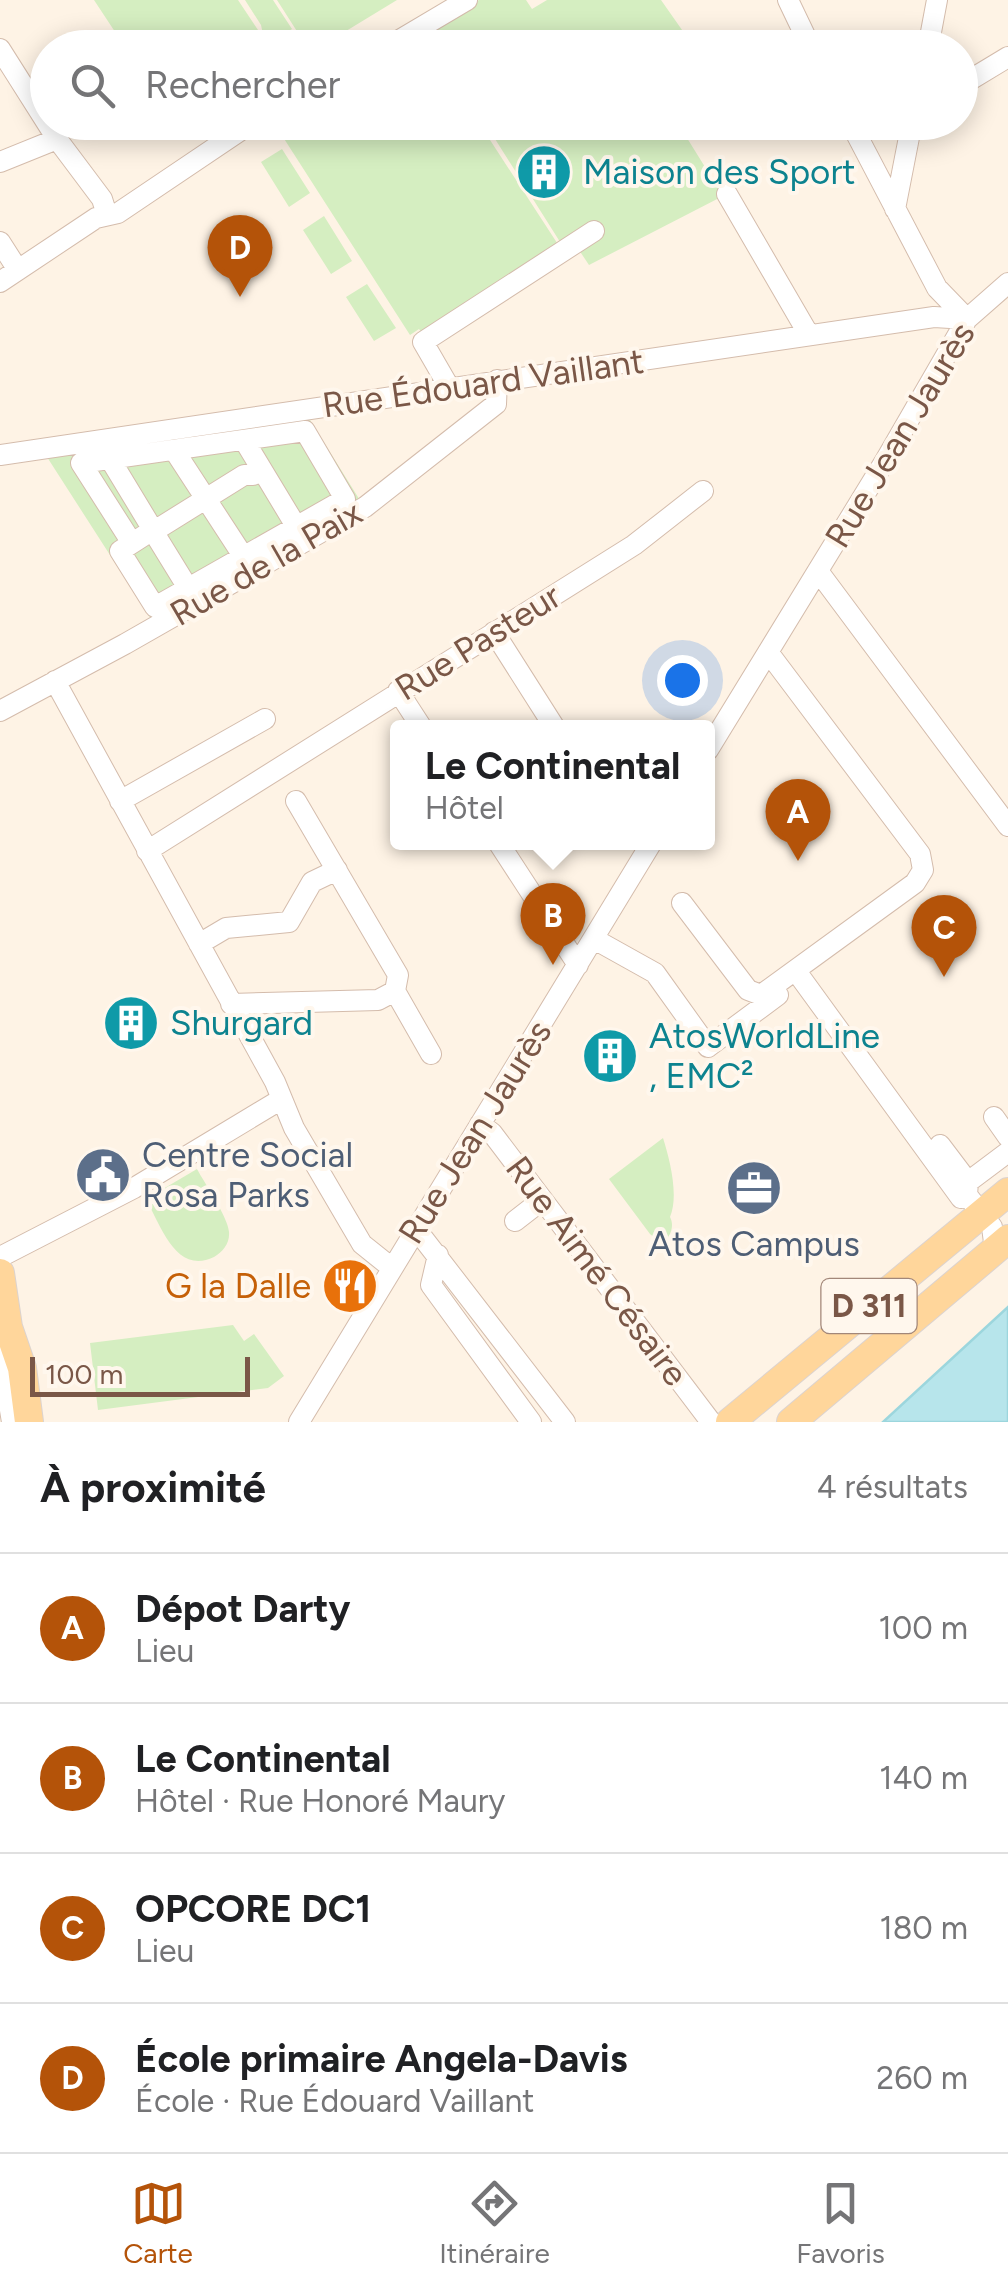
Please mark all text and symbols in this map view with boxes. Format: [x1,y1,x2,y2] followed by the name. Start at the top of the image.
[30,30,978,140] search box
[65,58,120,113] icon: search
[145,62,340,108] text: Rechercher
[514,142,574,202] building icon: Maison des Sport
[583,151,855,193] place label: Maison des Sport
[208,214,272,297] pin: D
[816,315,984,555] street label: Rue Jean Jaurès
[320,340,646,426] street label: Rue Édouard Vaillant
[163,491,370,635] street label: Rue de la Paix
[388,575,569,709] street label: Rue Pasteur
[657,655,708,706] your location
[390,720,715,850] popup
[425,743,680,789] text: Le Continental
[766,778,830,861] pin: A
[425,789,504,827] text: Hôtel
[520,882,586,965] pin: B
[912,894,976,977] pin: C
[101,993,161,1053] building icon: Shurgard
[170,1002,313,1044] place label: Shurgard
[390,1013,560,1251] street label: Rue Jean Jaurès
[649,1015,880,1097] place label: AtosWorldLine , EMC²
[580,1026,640,1086] building icon: AtosWorldLine , EMC²
[142,1134,353,1216] place label: Centre Social Rosa Parks
[73,1145,133,1205] public building icon: Centre Social Rosa Parks
[497,1148,697,1394] street label: Rue Aimé Césaire
[724,1158,784,1218] office icon: Atos Campus
[648,1223,860,1265] place label: Atos Campus
[320,1256,380,1316] restaurant icon: G la Dalle
[165,1265,311,1307] place label: G la Dalle
[822,1279,916,1333] road number: D 311
[30,1352,250,1396] scale bar
[45,1357,123,1391] text: 100 m
[40,1462,266,1513] text: À proximité
[817,1468,968,1506] text: 4 résultats
[135,1586,350,1632] text: Dépot Darty
[61,1609,84,1647] text: A
[879,1609,968,1647] text: 100 m
[135,1632,194,1670] text: Lieu
[135,1736,391,1782] text: Le Continental
[63,1759,82,1797] text: B
[879,1759,968,1797] text: 140 m
[135,1782,505,1820] text: Hôtel · Rue Honoré Maury
[135,1886,371,1932] text: OPCORE DC1
[61,1909,84,1947] text: C
[879,1909,968,1947] text: 180 m
[135,1932,194,1970] text: Lieu
[135,2036,628,2082] text: École primaire Angela-Davis
[61,2059,84,2097] text: D
[876,2059,968,2097] text: 260 m
[135,2082,534,2120] text: École · Rue Édouard Vaillant
[123,2176,193,2270] tab: Carte
[439,2176,550,2270] tab: Itinéraire
[796,2176,885,2270] tab: Favoris

